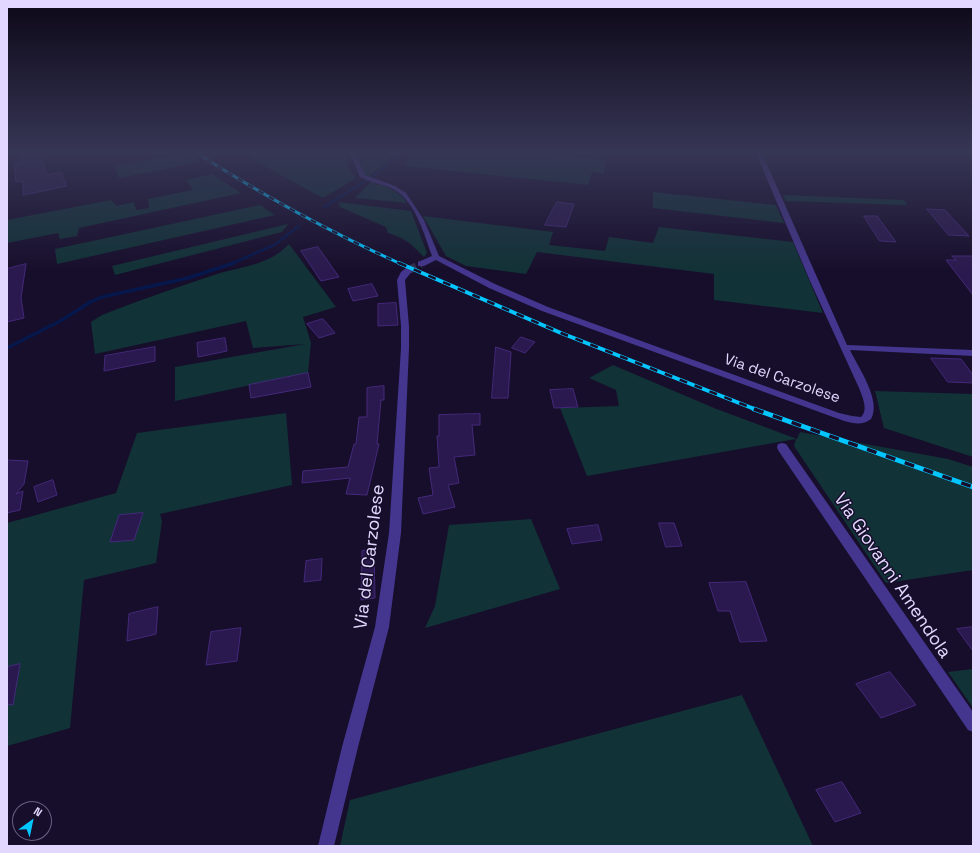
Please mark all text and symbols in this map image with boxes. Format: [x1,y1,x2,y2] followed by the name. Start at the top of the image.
[722,351,842,407] street label: Via del Carzolese
[350,483,390,631] street label: Via del Carzolese
[829,489,955,663] street label: Via Giovanni Amendola
[12,801,52,841] north arrow
[31,804,45,820] text: N

